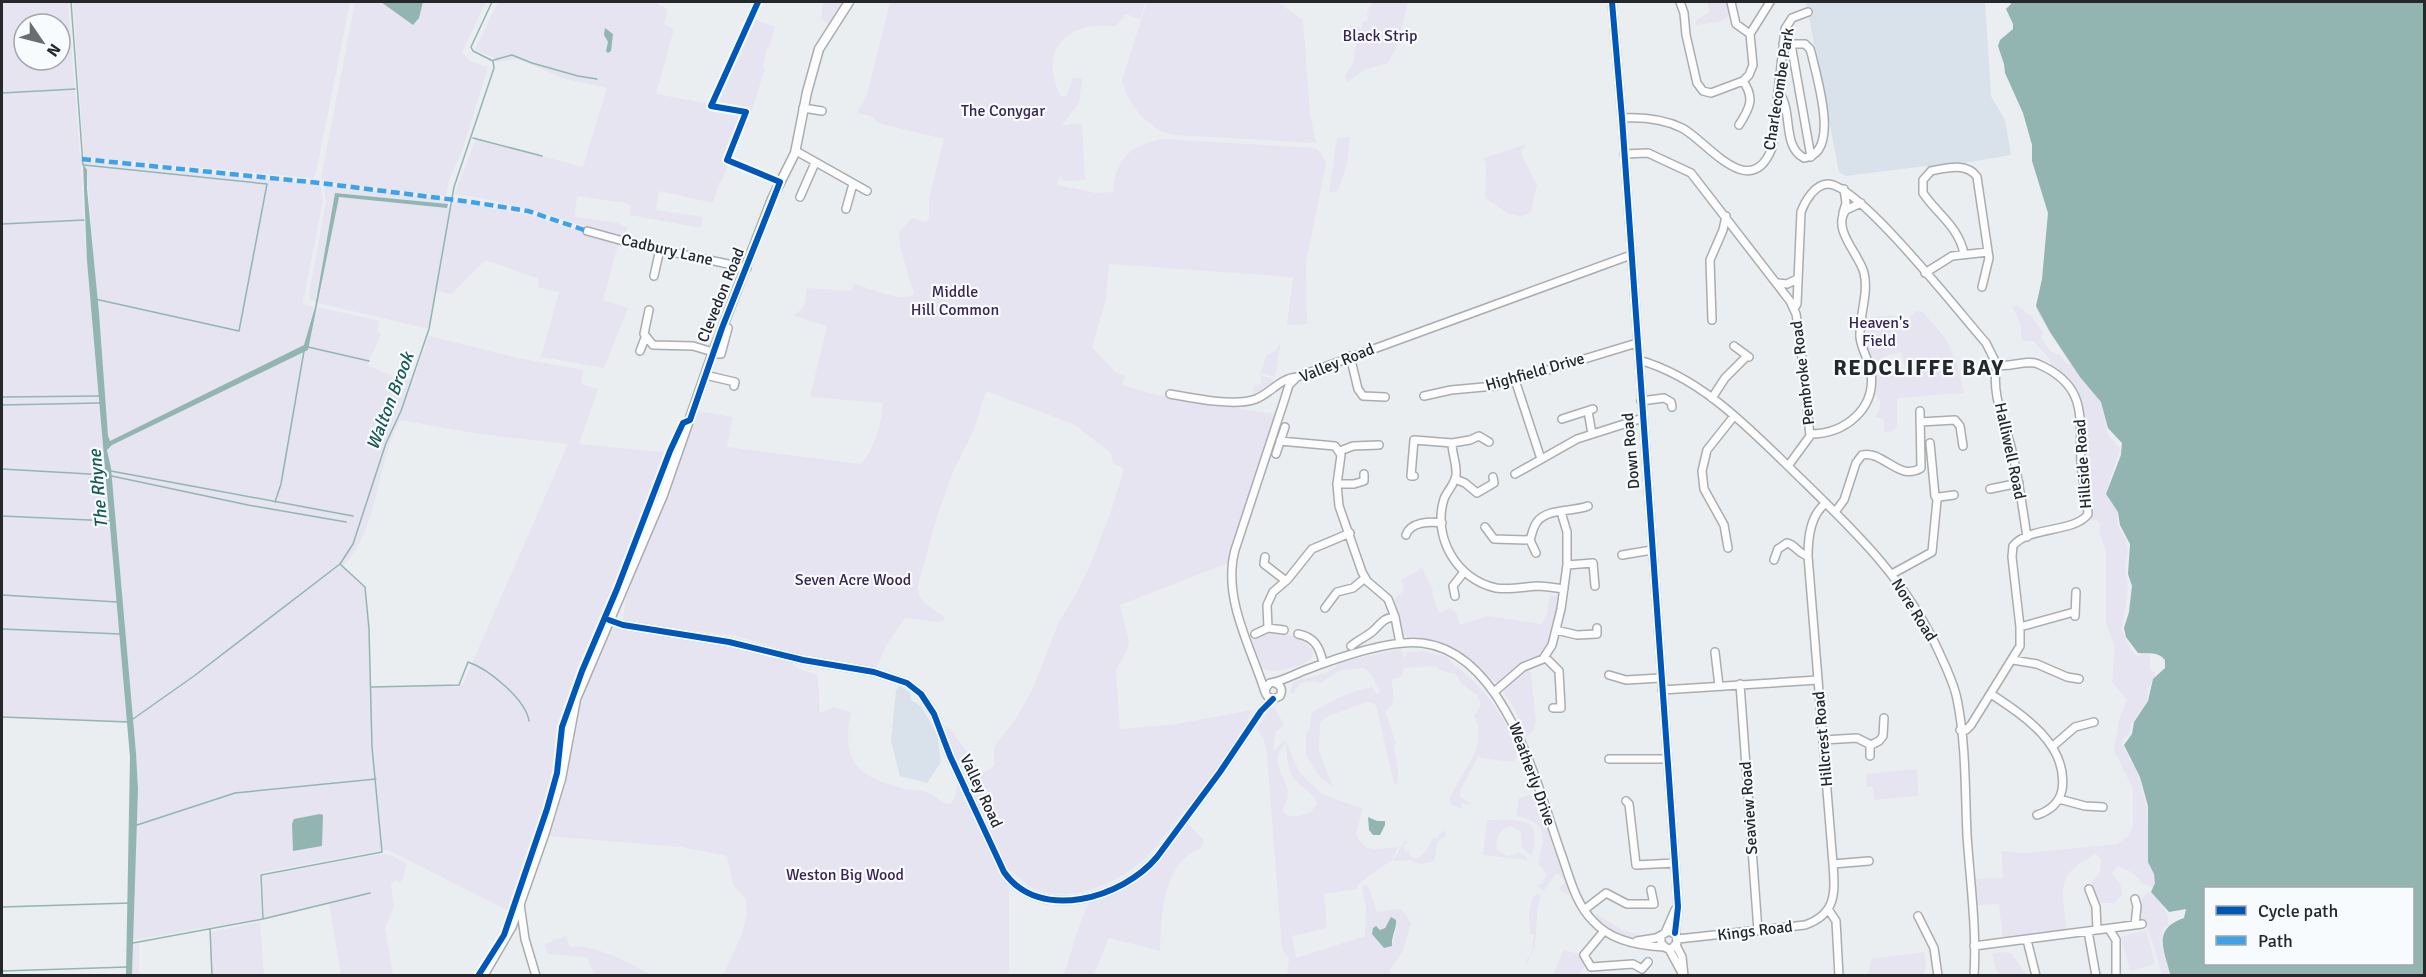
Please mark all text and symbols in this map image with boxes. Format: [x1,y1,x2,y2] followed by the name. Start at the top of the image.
[12,12,72,72] north arrow
[1342,26,1418,46] park label: Black Strip
[1759,26,1799,152] street label: Charlecombe Park
[42,40,65,60] text: N
[961,101,1045,121] park label: The Conygar
[619,230,715,270] street label: Cadbury Lane
[693,245,749,345] street label: Clevedon Road
[911,282,999,320] park label: Middle Hill Common
[1849,313,1909,351] park label: Heaven's Field
[1787,320,1819,426] street label: Pembroke Road
[1297,339,1377,387] street label: Valley Road
[361,347,419,453] water label: Walton Brook
[1483,348,1587,396] street label: Highfield Drive
[1833,354,2005,381] district label: REDCLIFFE BAY
[1990,401,2030,501] street label: Halliwell Road
[1618,412,1644,490] street label: Down Road
[2070,418,2096,510] street label: Hillside Road
[84,448,112,529] water label: The Rhyne
[795,570,911,590] park label: Seven Acre Wood
[1887,575,1941,645] street label: Nore Road
[1809,690,1837,788] street label: Hillcrest Road
[1504,720,1560,828] street label: Weatherly Drive
[955,751,1007,831] street label: Valley Road
[1736,761,1762,855] street label: Seaview Road
[786,865,904,885] park label: Weston Big Wood
[2204,887,2414,965] legend
[2258,900,2338,922] text: Cycle path
[1716,916,1794,946] street label: Kings Road
[2258,930,2293,952] text: Path

